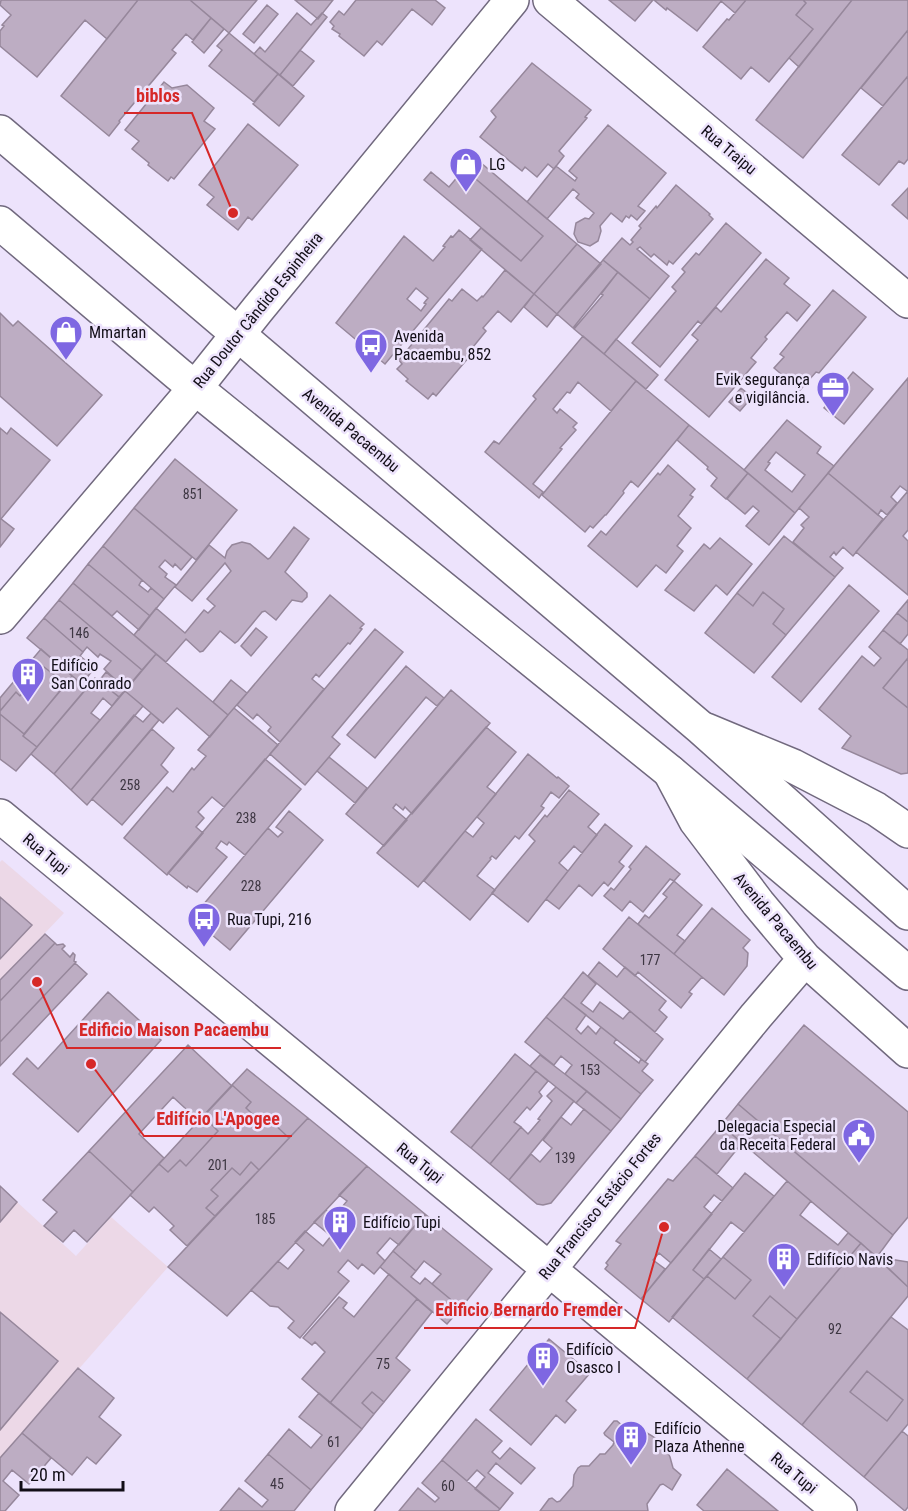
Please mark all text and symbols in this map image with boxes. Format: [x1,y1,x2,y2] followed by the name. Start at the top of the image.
[124,77,192,113] callout: biblos
[136,85,180,106] text: biblos
[697,121,761,179] street label: Rua Traipu
[448,146,484,193] shop icon: LG
[489,155,506,174] place label: LG
[189,228,327,392] street label: Rua Doutor Cândido Espinheira
[48,314,84,361] shop icon: Mmartan
[89,323,146,342] place label: Mmartan
[353,327,389,374] bus stop icon: Avenida Pacaembu, 852
[394,327,491,364] place label: Avenida Pacaembu, 852
[715,370,810,407] place label: Evik segurança e vigilância.
[815,370,851,417] office icon: Evik segurança e vigilância.
[299,384,403,476] street label: Avenida Pacaembu
[183,486,203,502] house number: 851
[69,625,89,641] house number: 146
[10,656,46,703] building icon: Edifício San Conrado
[51,656,131,693] place label: Edifício San Conrado
[120,777,140,793] house number: 258
[236,810,256,826] house number: 238
[19,829,73,879] street label: Rua Tupi
[730,869,822,973] street label: Avenida Pacaembu
[241,878,261,894] house number: 228
[186,901,222,948] bus stop icon: Rua Tupi, 216
[227,910,312,929] place label: Rua Tupi, 216
[640,952,660,968] house number: 177
[67,1012,281,1048] callout: Edificio Maison Pacaembu
[79,1019,269,1040] text: Edificio Maison Pacaembu
[580,1062,600,1078] house number: 153
[144,1100,292,1136] callout: Edifício L'Apogee
[156,1108,280,1129] text: Edifício L'Apogee
[717,1117,836,1154] place label: Delegacia Especial da Receita Federal
[841,1117,877,1164] public building icon: Delegacia Especial da Receita Federal
[535,1129,665,1283] street label: Rua Francisco Estácio Fortes
[393,1139,447,1187] street label: Rua Tupi
[555,1150,575,1166] house number: 139
[208,1157,228,1173] house number: 201
[322,1204,358,1251] building icon: Edifício Tupi
[255,1211,275,1227] house number: 185
[363,1213,441,1232] place label: Edifício Tupi
[766,1241,802,1288] building icon: Edifício Navis
[807,1250,893,1269] place label: Edifício Navis
[424,1292,635,1328] callout: Edificio Bernardo Fremder
[435,1299,623,1320] text: Edificio Bernardo Fremder
[828,1321,842,1337] house number: 92
[525,1340,561,1387] building icon: Edifício Osasco I
[566,1340,621,1377] place label: Edifício Osasco I
[376,1356,390,1372] house number: 75
[613,1419,649,1466] building icon: Edifício Plaza Athenne
[654,1419,745,1456] place label: Edifício Plaza Athenne
[327,1434,341,1450] house number: 61
[767,1448,821,1498] street label: Rua Tupi
[21,1454,123,1492] scale bar
[30,1464,65,1485] text: 20 m
[270,1476,284,1492] house number: 45
[441,1478,455,1494] house number: 60

